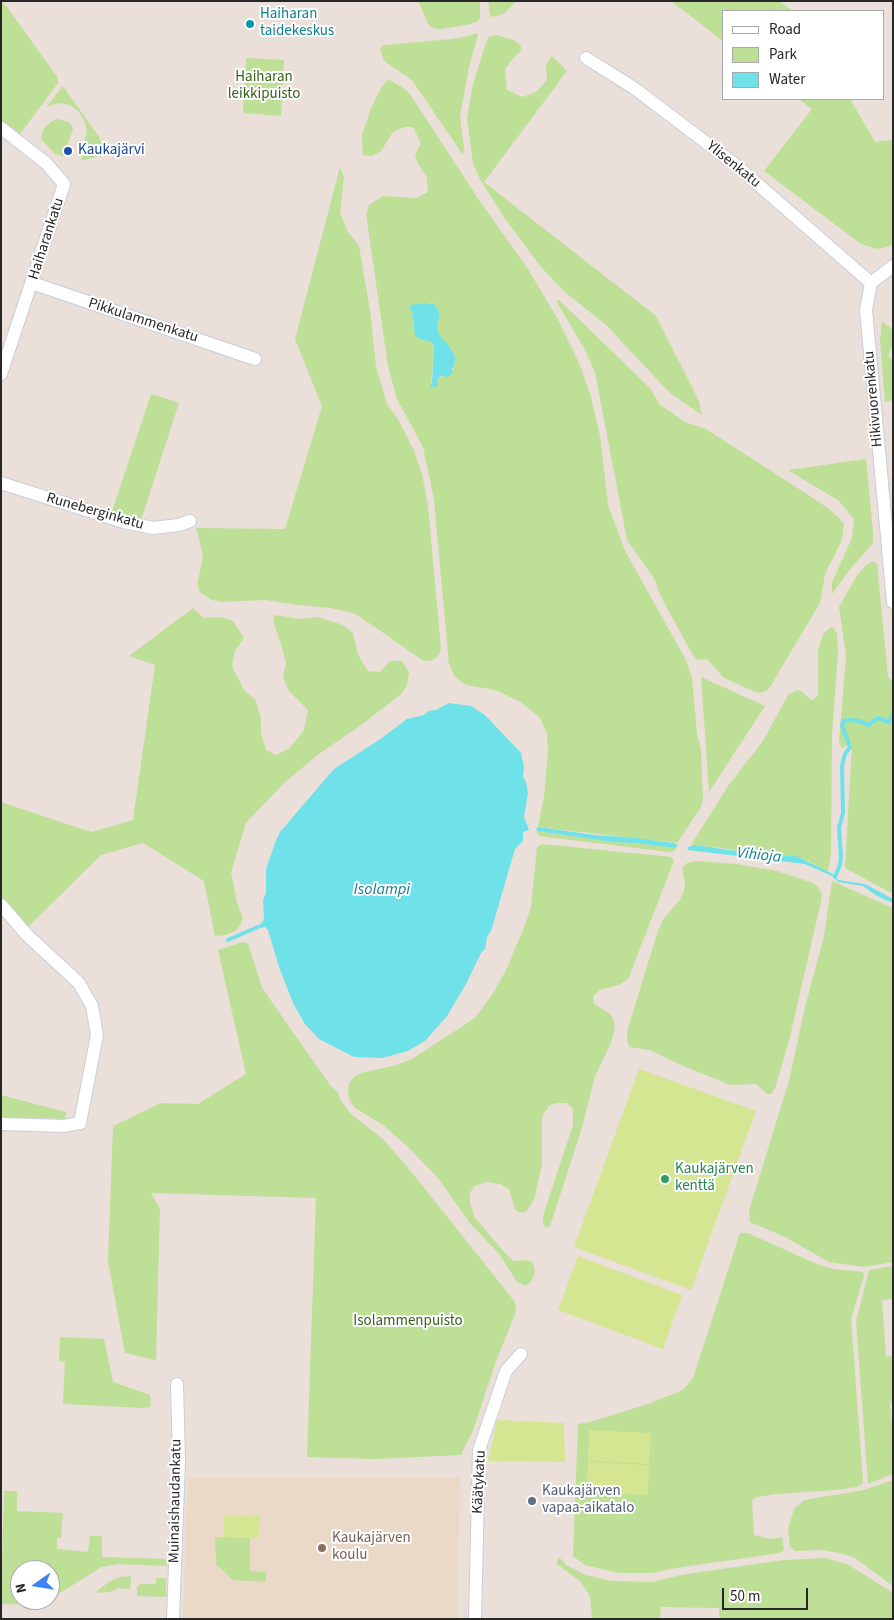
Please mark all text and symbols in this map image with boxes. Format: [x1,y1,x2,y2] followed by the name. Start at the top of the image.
[260,6,334,41] place label: Haiharan taidekeskus
[722,10,884,100] legend
[244,18,256,30] marker: Haiharan taidekeskus
[769,19,801,40] text: Road
[769,44,797,65] text: Park
[228,69,300,104] park label: Haiharan leikkipuisto
[769,69,805,90] text: Water
[702,138,764,192] street label: Ylisenkatu
[78,142,145,160] place label: Kaukajärvi
[62,145,74,157] marker: Kaukajärvi
[25,196,69,282] street label: Haiharankatu
[86,295,200,347] street label: Pikkulammenkatu
[861,350,887,448] street label: Hikivuorenkatu
[44,490,146,534] street label: Runeberginkatu
[736,844,782,868] water label: Vihioja
[354,880,410,900] water label: Isolampi
[675,1161,754,1196] place label: Kaukajärven kenttä
[659,1173,671,1185] marker: Kaukajärven kenttä
[353,1313,463,1331] park label: Isolammenpuisto
[166,1439,186,1563] street label: Muinaishaudankatu
[469,1450,491,1514] street label: Käätykatu
[542,1483,634,1518] place label: Kaukajärven vapaa-aikatalo
[526,1495,538,1507] marker: Kaukajärven vapaa-aikatalo
[332,1530,411,1565] place label: Kaukajärven koulu
[316,1542,328,1554] marker: Kaukajärven koulu
[10,1560,60,1610] north arrow
[724,1578,810,1610] scale bar
[11,1581,32,1595] text: N
[730,1586,760,1607] text: 50 m

